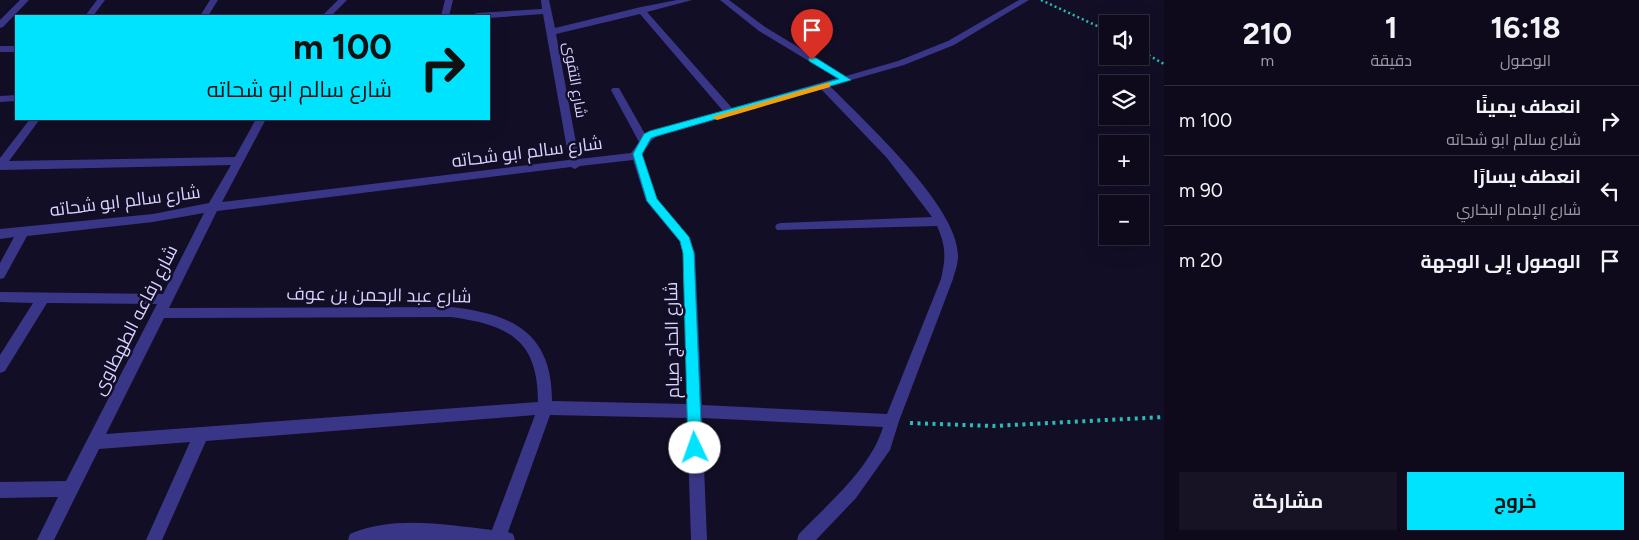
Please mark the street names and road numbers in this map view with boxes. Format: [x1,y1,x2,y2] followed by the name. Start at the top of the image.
[557,41,591,120] street label: شارع التقوى
[450,132,604,173] street label: شارع سالم ابو شحاته
[48,181,202,222] street label: شارع سالم ابو شحاته
[88,241,183,399] street label: شارع رفاعه الطهطاوى
[660,281,685,399] street label: شارع الحاج صيام
[286,282,472,309] street label: شارع عبد الرحمن بن عوف

